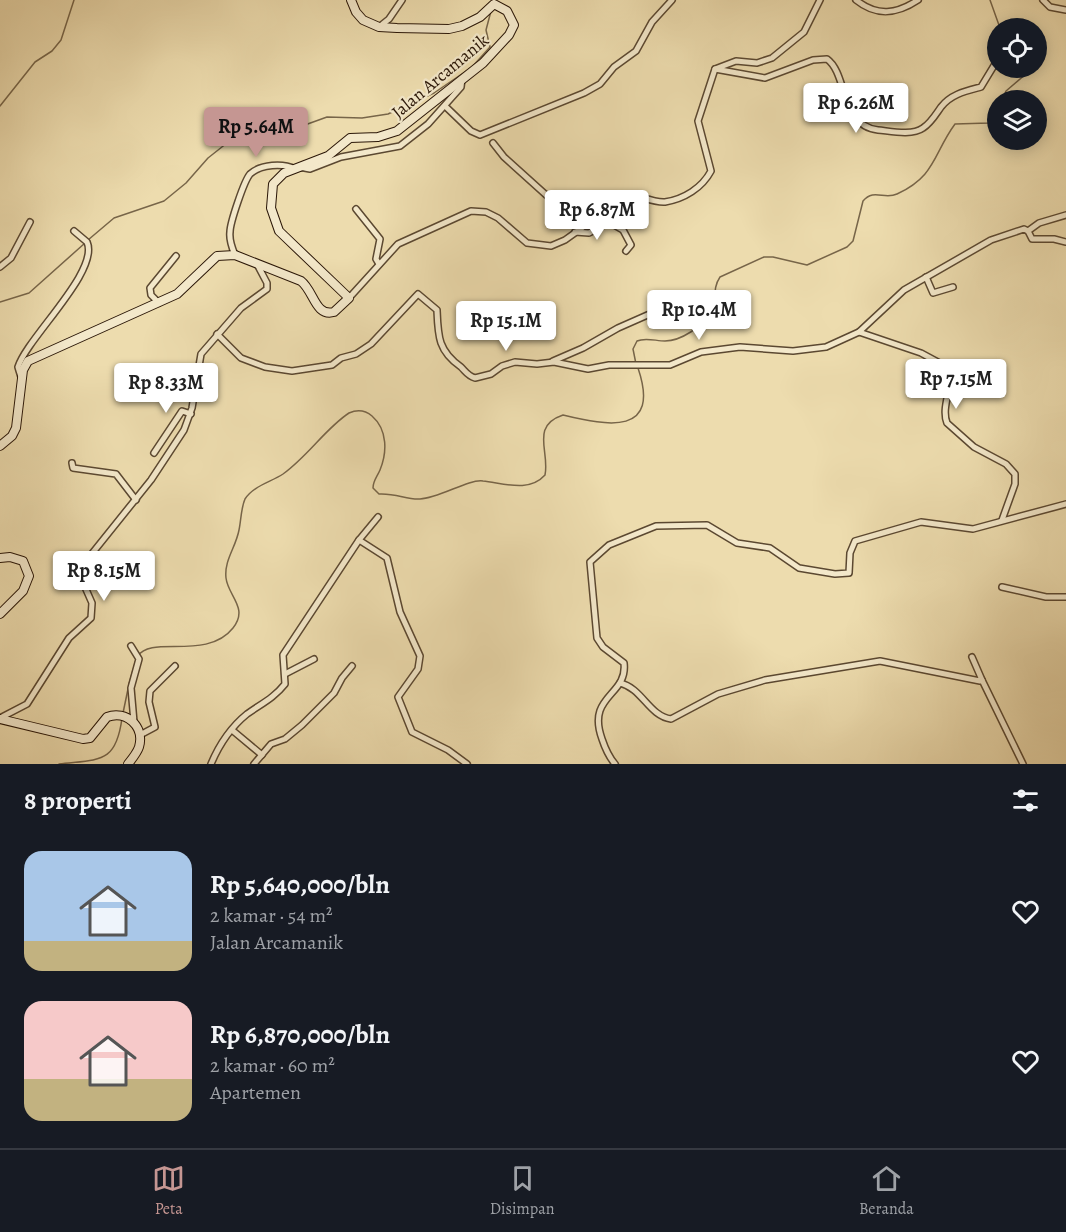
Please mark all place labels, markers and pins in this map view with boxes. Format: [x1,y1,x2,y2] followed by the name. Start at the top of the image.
[794,83,918,134] pin: Rp 6.26M
[194,107,318,158] pin: Rp 5.64M
[535,190,659,241] pin: Rp 6.87M
[637,290,761,341] pin: Rp 10.4M
[444,301,568,352] pin: Rp 15.1M
[894,359,1018,410] pin: Rp 7.15M
[104,363,228,414] pin: Rp 8.33M
[42,551,166,602] pin: Rp 8.15M

